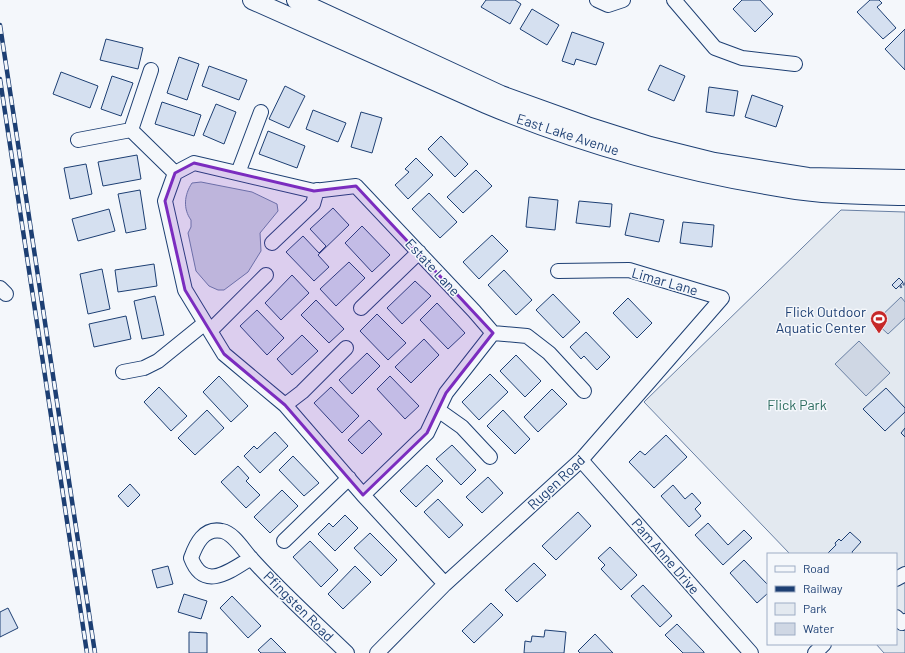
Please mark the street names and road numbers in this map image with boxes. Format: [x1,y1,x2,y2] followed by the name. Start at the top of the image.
[515,109,621,159] street label: East Lake Avenue
[402,235,464,299] street label: Estate Lane
[630,263,700,299] street label: Limar Lane
[524,451,588,513] street label: Rugen Road
[629,515,703,597] street label: Pam Anne Drive
[260,567,338,645] street label: Pfingsten Road

